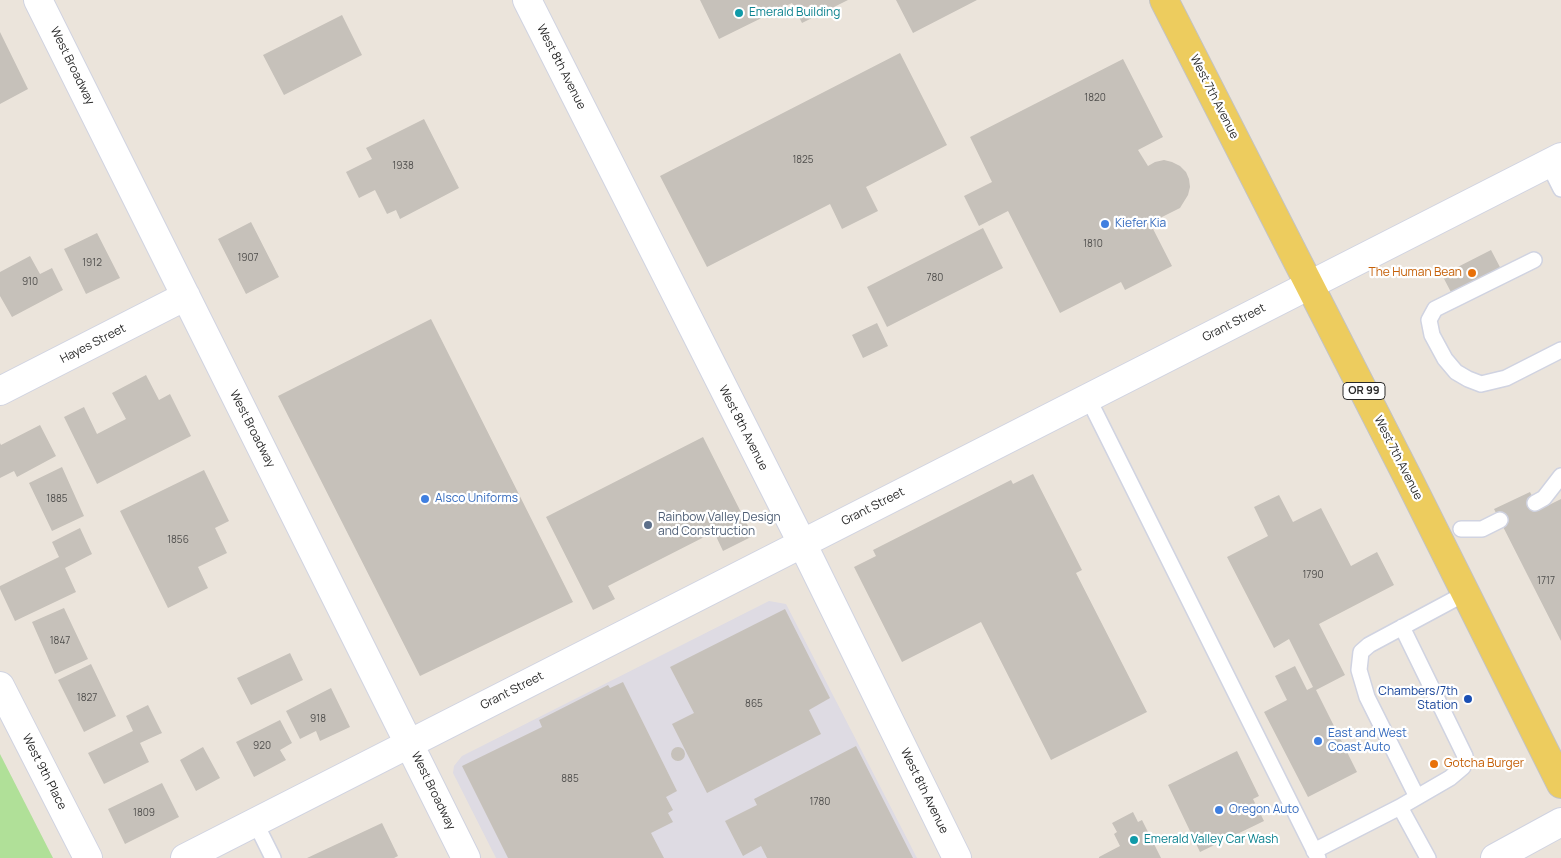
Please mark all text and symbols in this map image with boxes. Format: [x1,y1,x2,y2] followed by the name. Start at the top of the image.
[749,6,840,20] place label: Emerald Building
[733,7,745,19] marker: Emerald Building
[533,22,589,112] street label: West 8th Avenue
[47,25,97,107] street label: West Broadway
[1187,53,1241,141] street label: West 7th Avenue
[1084,92,1106,104] house number: 1820
[792,154,814,166] house number: 1825
[392,160,414,172] house number: 1938
[1115,217,1166,231] place label: Kiefer Kia
[1099,218,1111,230] marker: Kiefer Kia
[1083,238,1103,250] house number: 1810
[237,252,259,264] house number: 1907
[82,257,102,269] house number: 1912
[1369,266,1462,280] place label: The Human Bean
[1466,267,1478,279] marker: The Human Bean
[927,272,943,284] house number: 780
[22,276,38,288] house number: 910
[1200,301,1268,345] street label: Grant Street
[58,321,128,367] street label: Hayes Street
[1343,382,1385,400] road number: OR 99
[715,383,771,473] street label: West 8th Avenue
[226,388,278,470] street label: West Broadway
[1371,414,1425,502] street label: West 7th Avenue
[839,485,907,529] street label: Grant Street
[435,492,518,506] place label: Alsco Uniforms
[46,493,68,505] house number: 1885
[419,493,431,505] marker: Alsco Uniforms
[658,511,781,539] place label: Rainbow Valley Design and Construction
[642,519,654,531] marker: Rainbow Valley Design and Construction
[167,534,189,546] house number: 1856
[1302,569,1324,581] house number: 1790
[1537,575,1555,587] house number: 1717
[50,635,70,647] house number: 1847
[478,669,546,713] street label: Grant Street
[1378,685,1458,713] place label: Chambers/7th Station
[77,692,97,704] house number: 1827
[1462,693,1474,705] marker: Chambers/7th Station
[745,698,763,710] house number: 865
[310,713,326,725] house number: 918
[1328,727,1407,755] place label: East and West Coast Auto
[19,732,69,812] street label: West 9th Place
[1312,735,1324,747] marker: East and West Coast Auto
[253,740,271,752] house number: 920
[897,746,951,836] street label: West 8th Avenue
[408,750,458,832] street label: West Broadway
[1444,757,1524,771] place label: Gotcha Burger
[1428,758,1440,770] marker: Gotcha Burger
[561,773,579,785] house number: 885
[810,796,830,808] house number: 1780
[1229,803,1299,817] place label: Oregon Auto
[1213,804,1225,816] marker: Oregon Auto
[133,807,155,819] house number: 1809
[1144,833,1278,847] place label: Emerald Valley Car Wash
[1128,834,1140,846] marker: Emerald Valley Car Wash

